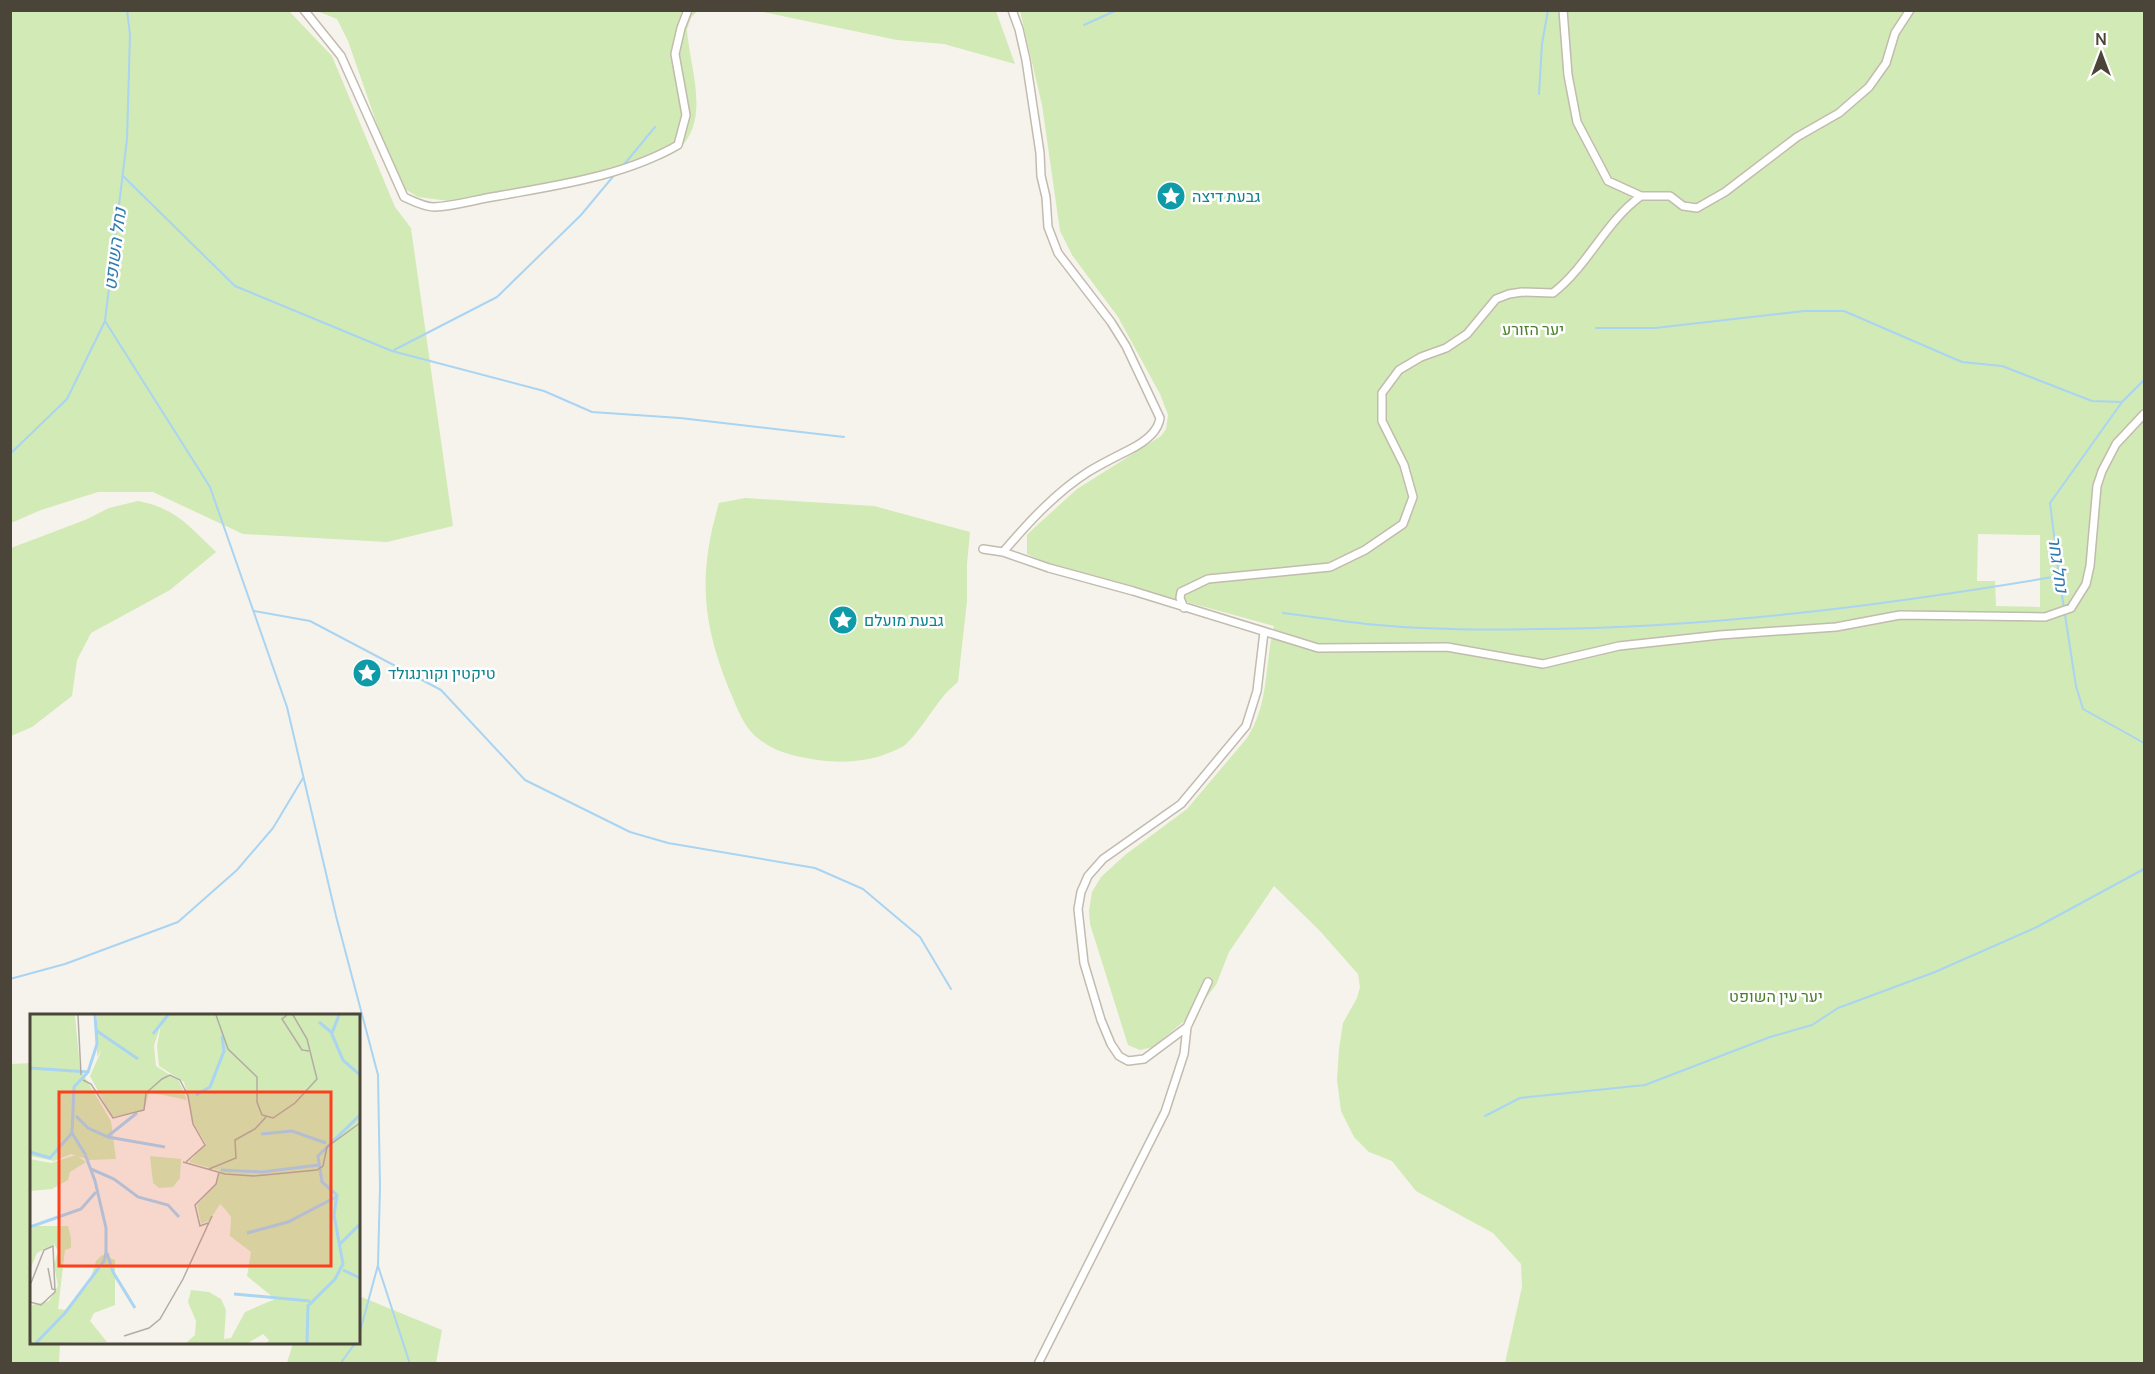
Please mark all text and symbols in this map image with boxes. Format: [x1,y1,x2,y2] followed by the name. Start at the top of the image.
[2071,24,2131,84] north arrow
[2095,28,2107,50] text: N
[1155,180,1187,212] place icon: גבעת דיצה
[1192,185,1260,207] place label: גבעת דיצה
[97,205,131,292] water label: נחל השופט
[1502,318,1564,340] park label: יער הזורע
[2043,534,2075,595] water label: נחל גחר
[827,604,859,636] place icon: גבעת מועלם
[864,609,944,631] place label: גבעת מועלם
[351,657,383,689] place icon: טיקטין וקורנגולד
[388,662,496,684] place label: טיקטין וקורנגולד
[1729,985,1823,1007] park label: יער עין השופט
[30,1014,360,1344] inset map

